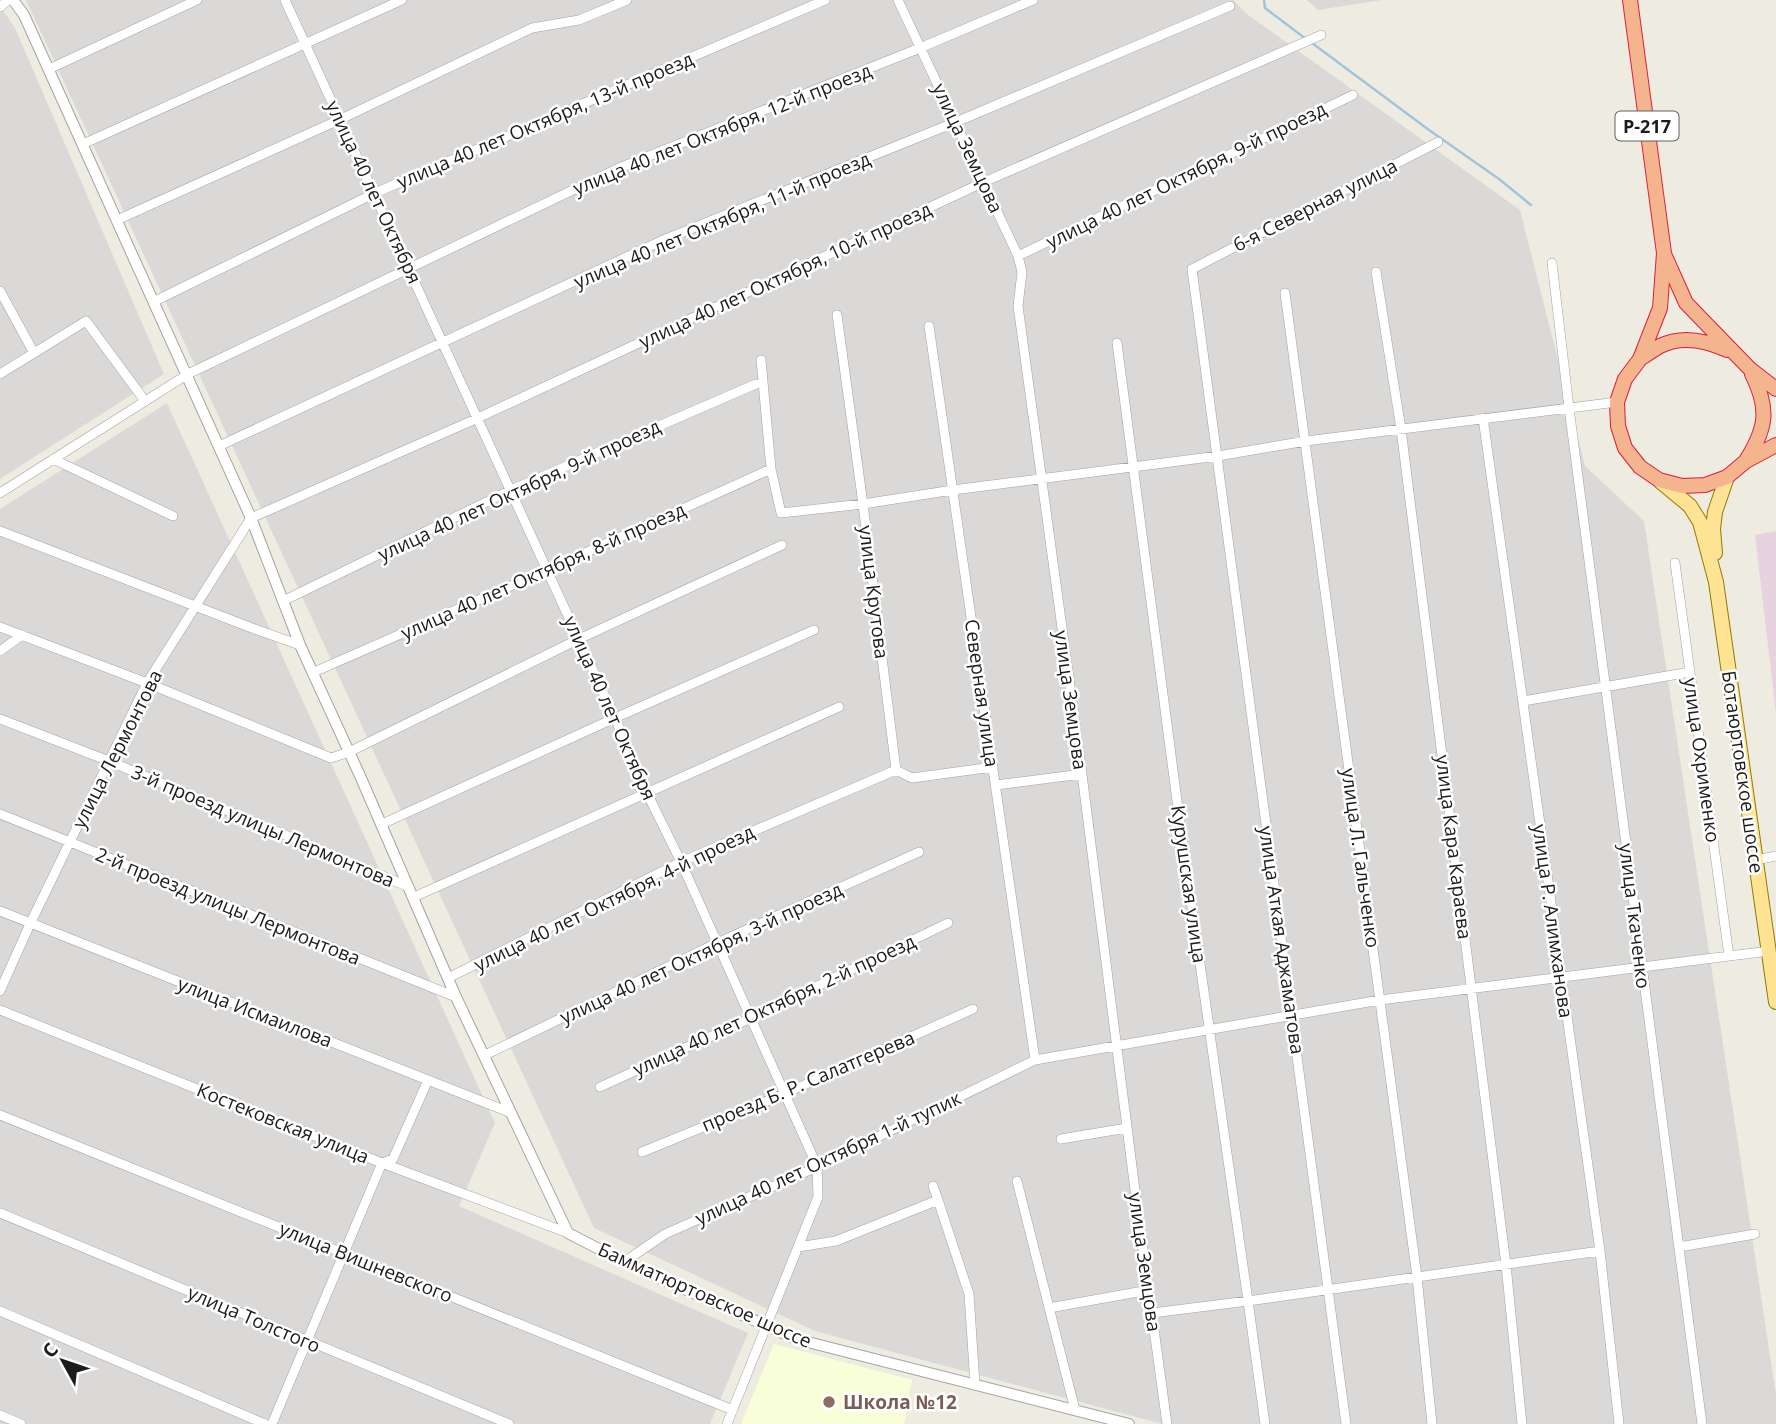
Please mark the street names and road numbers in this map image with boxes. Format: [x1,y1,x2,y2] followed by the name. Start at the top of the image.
[393,46,697,194] street label: улица 40 лет Октября, 13-й проезд
[569,57,875,201] street label: улица 40 лет Октября, 12-й проезд
[927,79,1009,217] street label: улица Земцова
[320,96,428,288] street label: улица 40 лет Октября
[1041,96,1331,254] street label: улица 40 лет Октября, 9-й проезд
[1616,112,1678,140] road number: Р-217
[570,146,874,294] street label: улица 40 лет Октября, 11-й проезд
[1228,152,1402,258] street label: 6-я Северная улица
[635,196,935,354] street label: улица 40 лет Октября, 10-й проезд
[374,413,665,567] street label: улица 40 лет Октября, 9-й проезд
[397,496,689,646] street label: улица 40 лет Октября, 8-й проезд
[853,524,895,660] street label: улица Крутова
[558,612,662,804] street label: улица 40 лет Октября
[959,618,1005,768] street label: Северная улица
[1048,629,1094,771] street label: улица Земцова
[66,665,168,833] street label: улица Лермонтова
[1716,669,1770,875] street label: Ботаюртовское шоссе
[1678,676,1726,844] street label: улица Охрименко
[1430,753,1478,941] street label: улица Кара Караева
[128,759,398,893] street label: 3-й проезд улицы Лермонтова
[1336,767,1386,949] street label: улица Л. Гальченко
[1165,803,1213,965] street label: Курушская улица
[469,819,759,977] street label: улица 40 лет Октября, 4-й проезд
[1527,822,1579,1020] street label: улица Р. Алимханова
[1253,824,1311,1056] street label: улица Аткая Аджаматова
[92,841,364,971] street label: 2-й проезд улицы Лермонтова
[1613,842,1657,990] street label: улица Ткаченко
[556,876,847,1030] street label: улица 40 лет Октября, 3-й проезд
[629,928,920,1082] street label: улица 40 лет Октября, 2-й проезд
[174,971,336,1053] street label: улица Исмаилова
[698,1024,918,1138] street label: проезд Б. Р. Салатгерева
[193,1077,373,1169] street label: Костековская улица
[691,1085,965,1231] street label: улица 40 лет Октября 1-й тупик
[1122,1191,1168,1333] street label: улица Земцова
[276,1215,456,1309] street label: улица Вишневского
[594,1236,816,1354] street label: Бамматюртовское шоссе
[184,1279,324,1359] street label: улица Толстого

